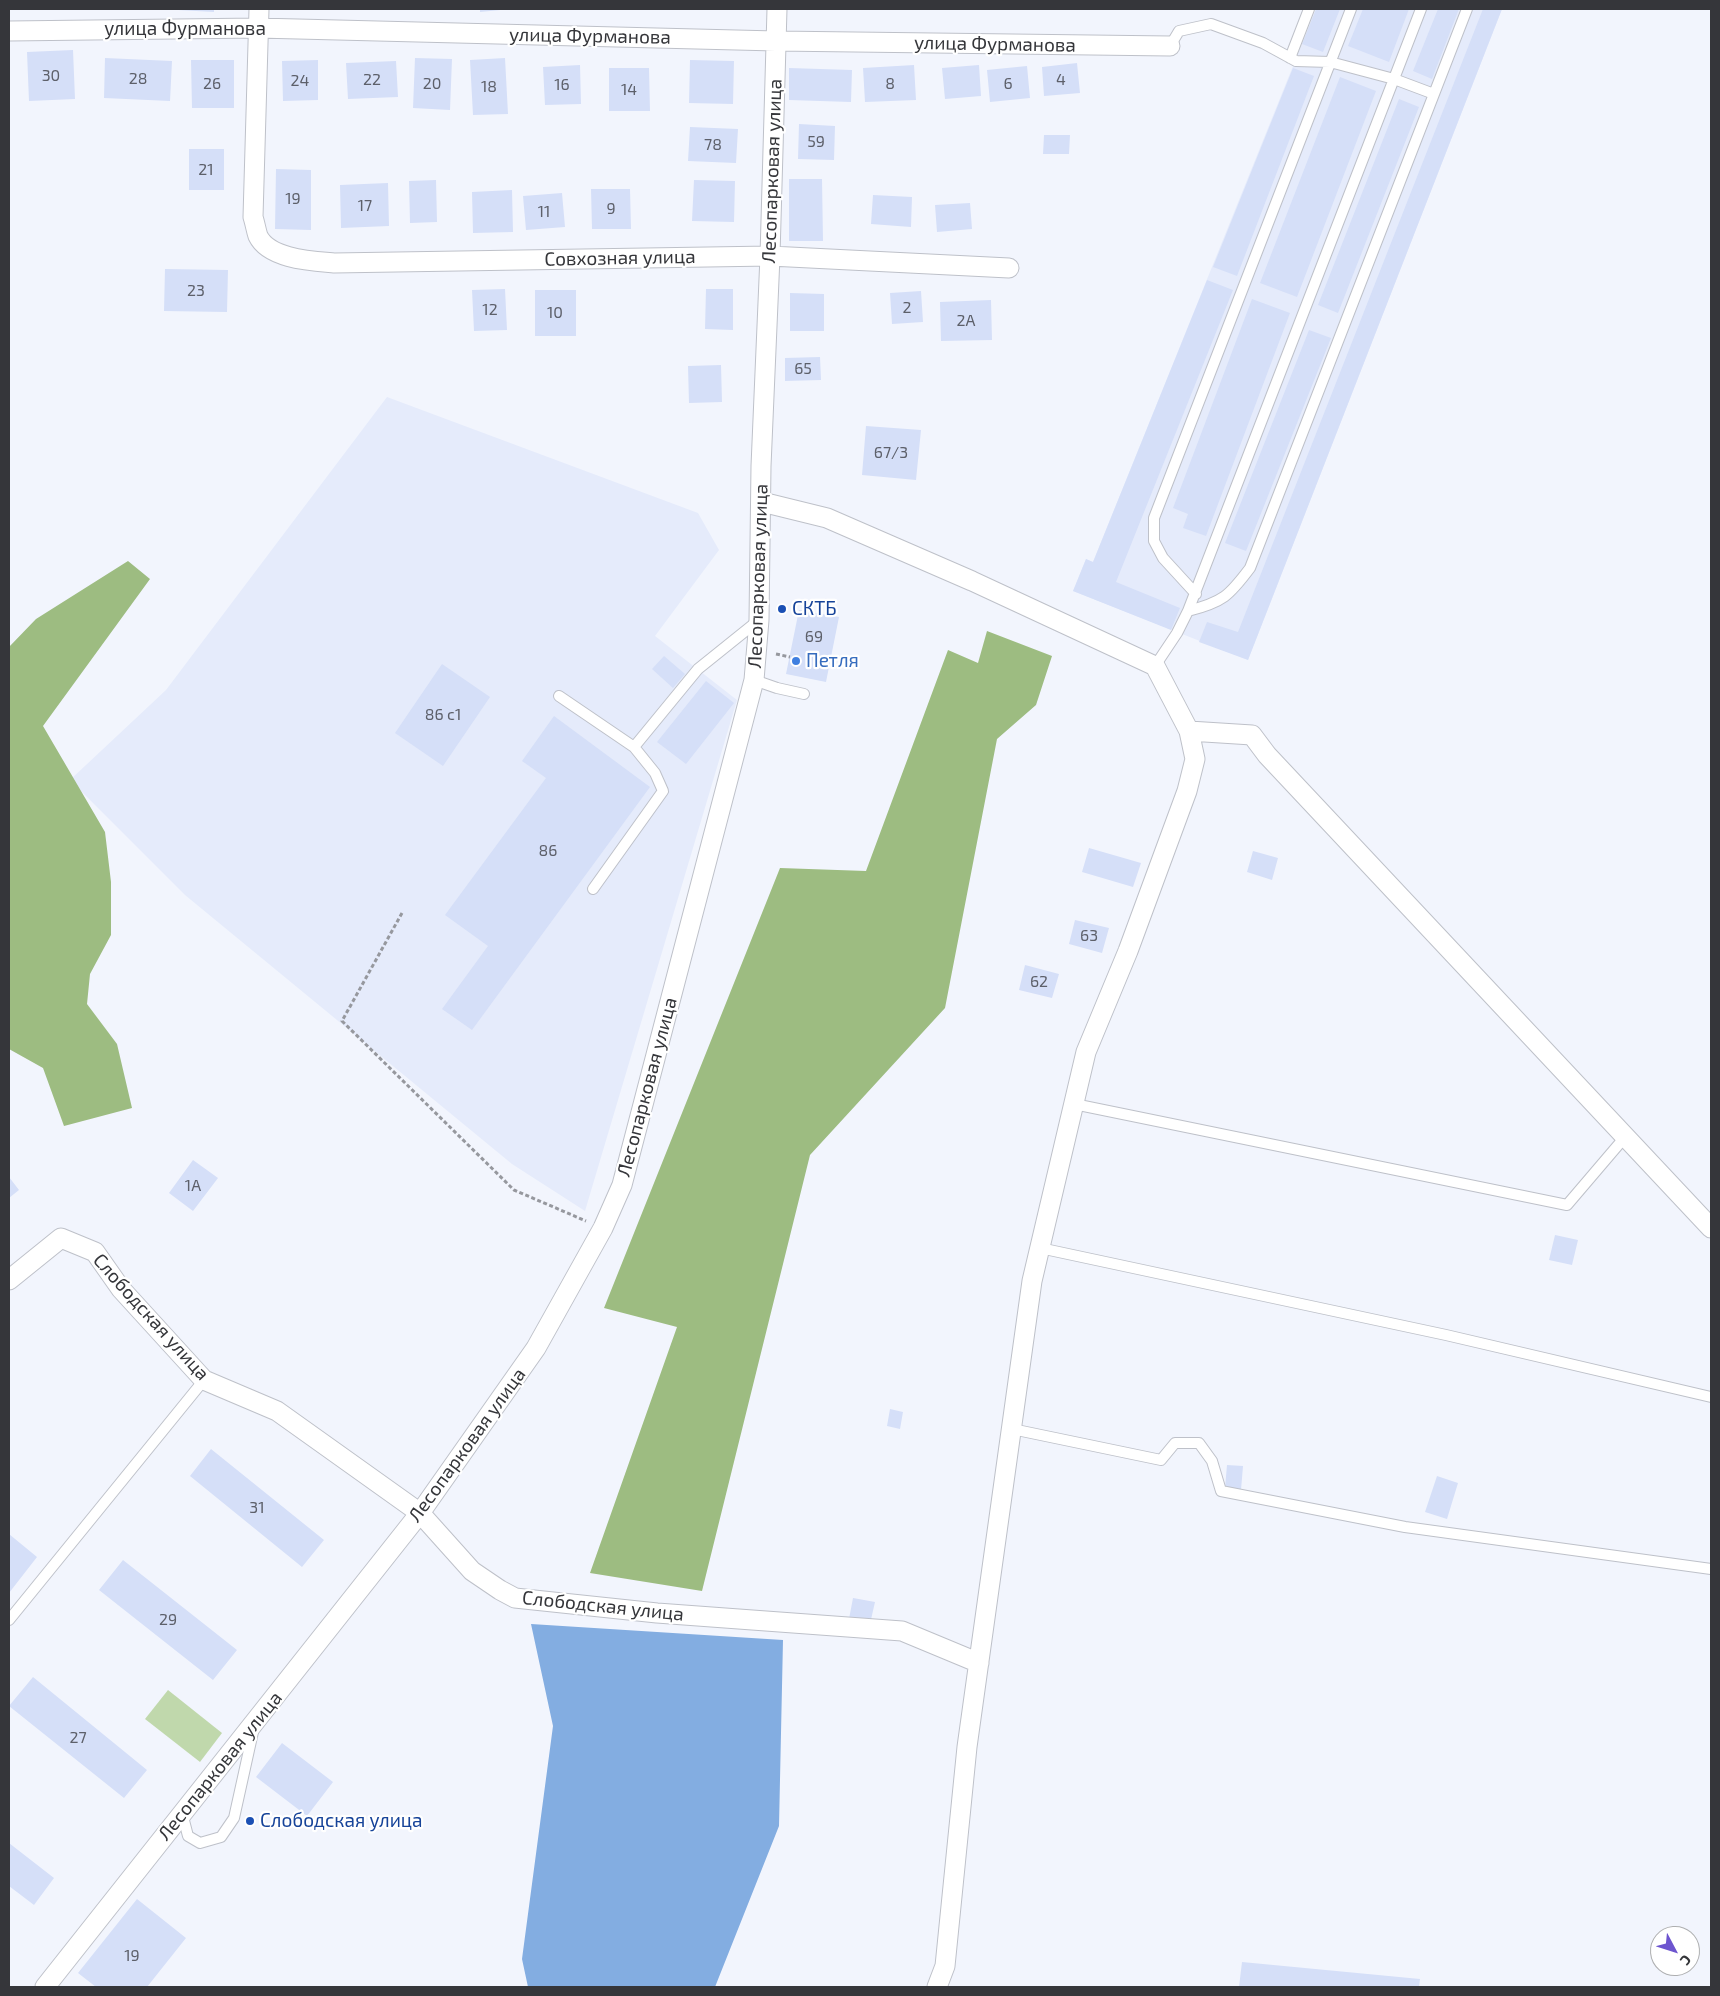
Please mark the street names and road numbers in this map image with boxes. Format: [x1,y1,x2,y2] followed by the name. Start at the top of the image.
[104,18,266,40] street label: улица Фурманова
[509,23,671,49] street label: улица Фурманова
[914,31,1076,57] street label: улица Фурманова
[757,78,787,264] street label: Лесопарковая улица
[544,245,696,271] street label: Совхозная улица
[743,483,773,669] street label: Лесопарковая улица
[612,995,682,1179] street label: Лесопарковая улица
[88,1249,214,1385] street label: Слободская улица
[403,1364,531,1526] street label: Лесопарковая улица
[521,1586,685,1626] street label: Слободская улица
[153,1687,287,1845] street label: Лесопарковая улица

